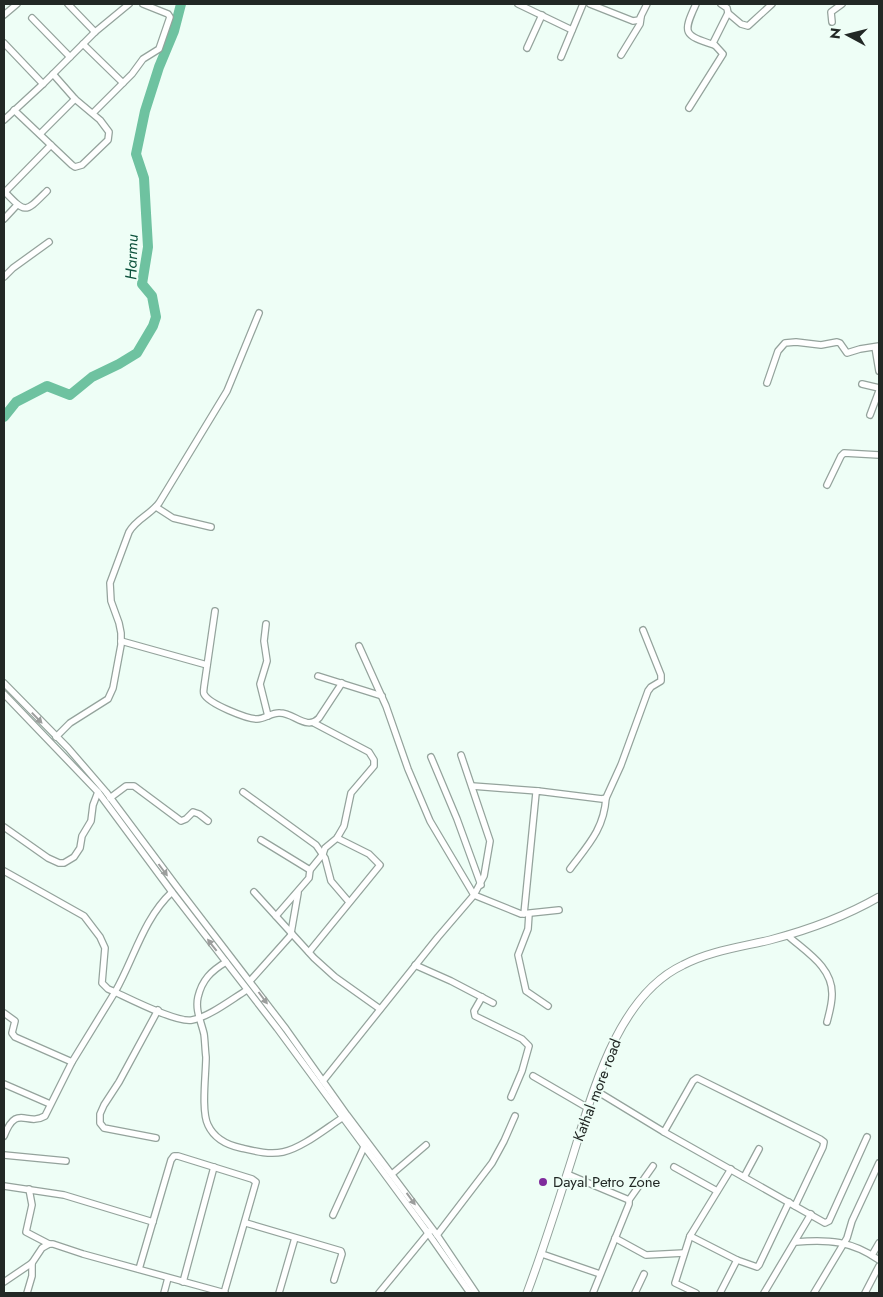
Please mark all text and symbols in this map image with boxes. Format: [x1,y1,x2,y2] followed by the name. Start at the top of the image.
[823,10,873,60] north arrow
[824,27,846,40] text: N
[119,234,144,280] water label: Harmu
[31,712,43,724] one-way arrow
[158,863,169,876] one-way arrow
[207,938,217,952] one-way arrow
[257,991,268,1004] one-way arrow
[567,1036,627,1144] street label: Kathal more road
[553,1171,661,1193] place label: Dayal Petro Zone
[537,1176,549,1188] marker: Dayal Petro Zone
[406,1192,416,1206] one-way arrow

